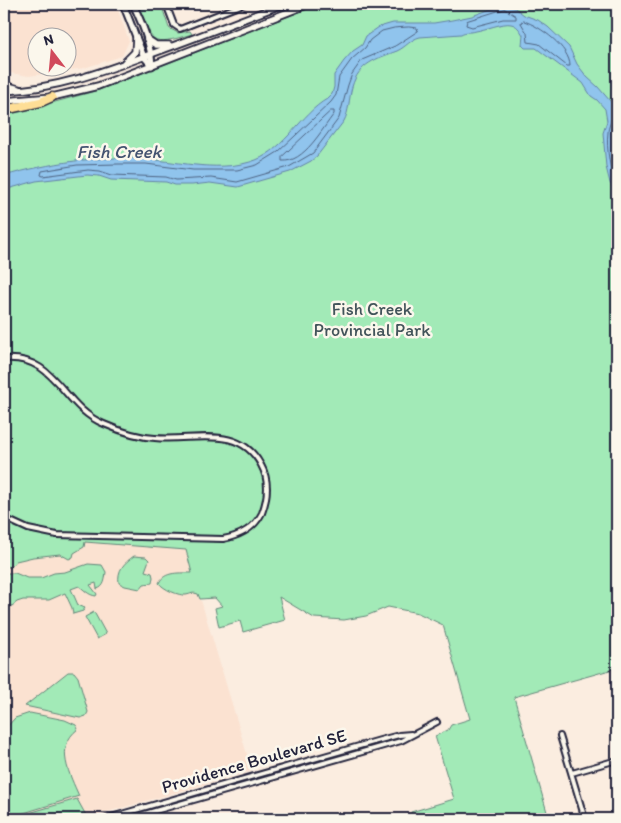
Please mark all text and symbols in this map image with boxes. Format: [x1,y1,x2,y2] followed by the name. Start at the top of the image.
[28,28,78,78] north arrow
[42,31,55,49] text: N
[77,140,163,163] water label: Fish Creek
[314,298,431,341] park label: Fish Creek Provincial Park
[159,724,349,798] street label: Providence Boulevard SE

